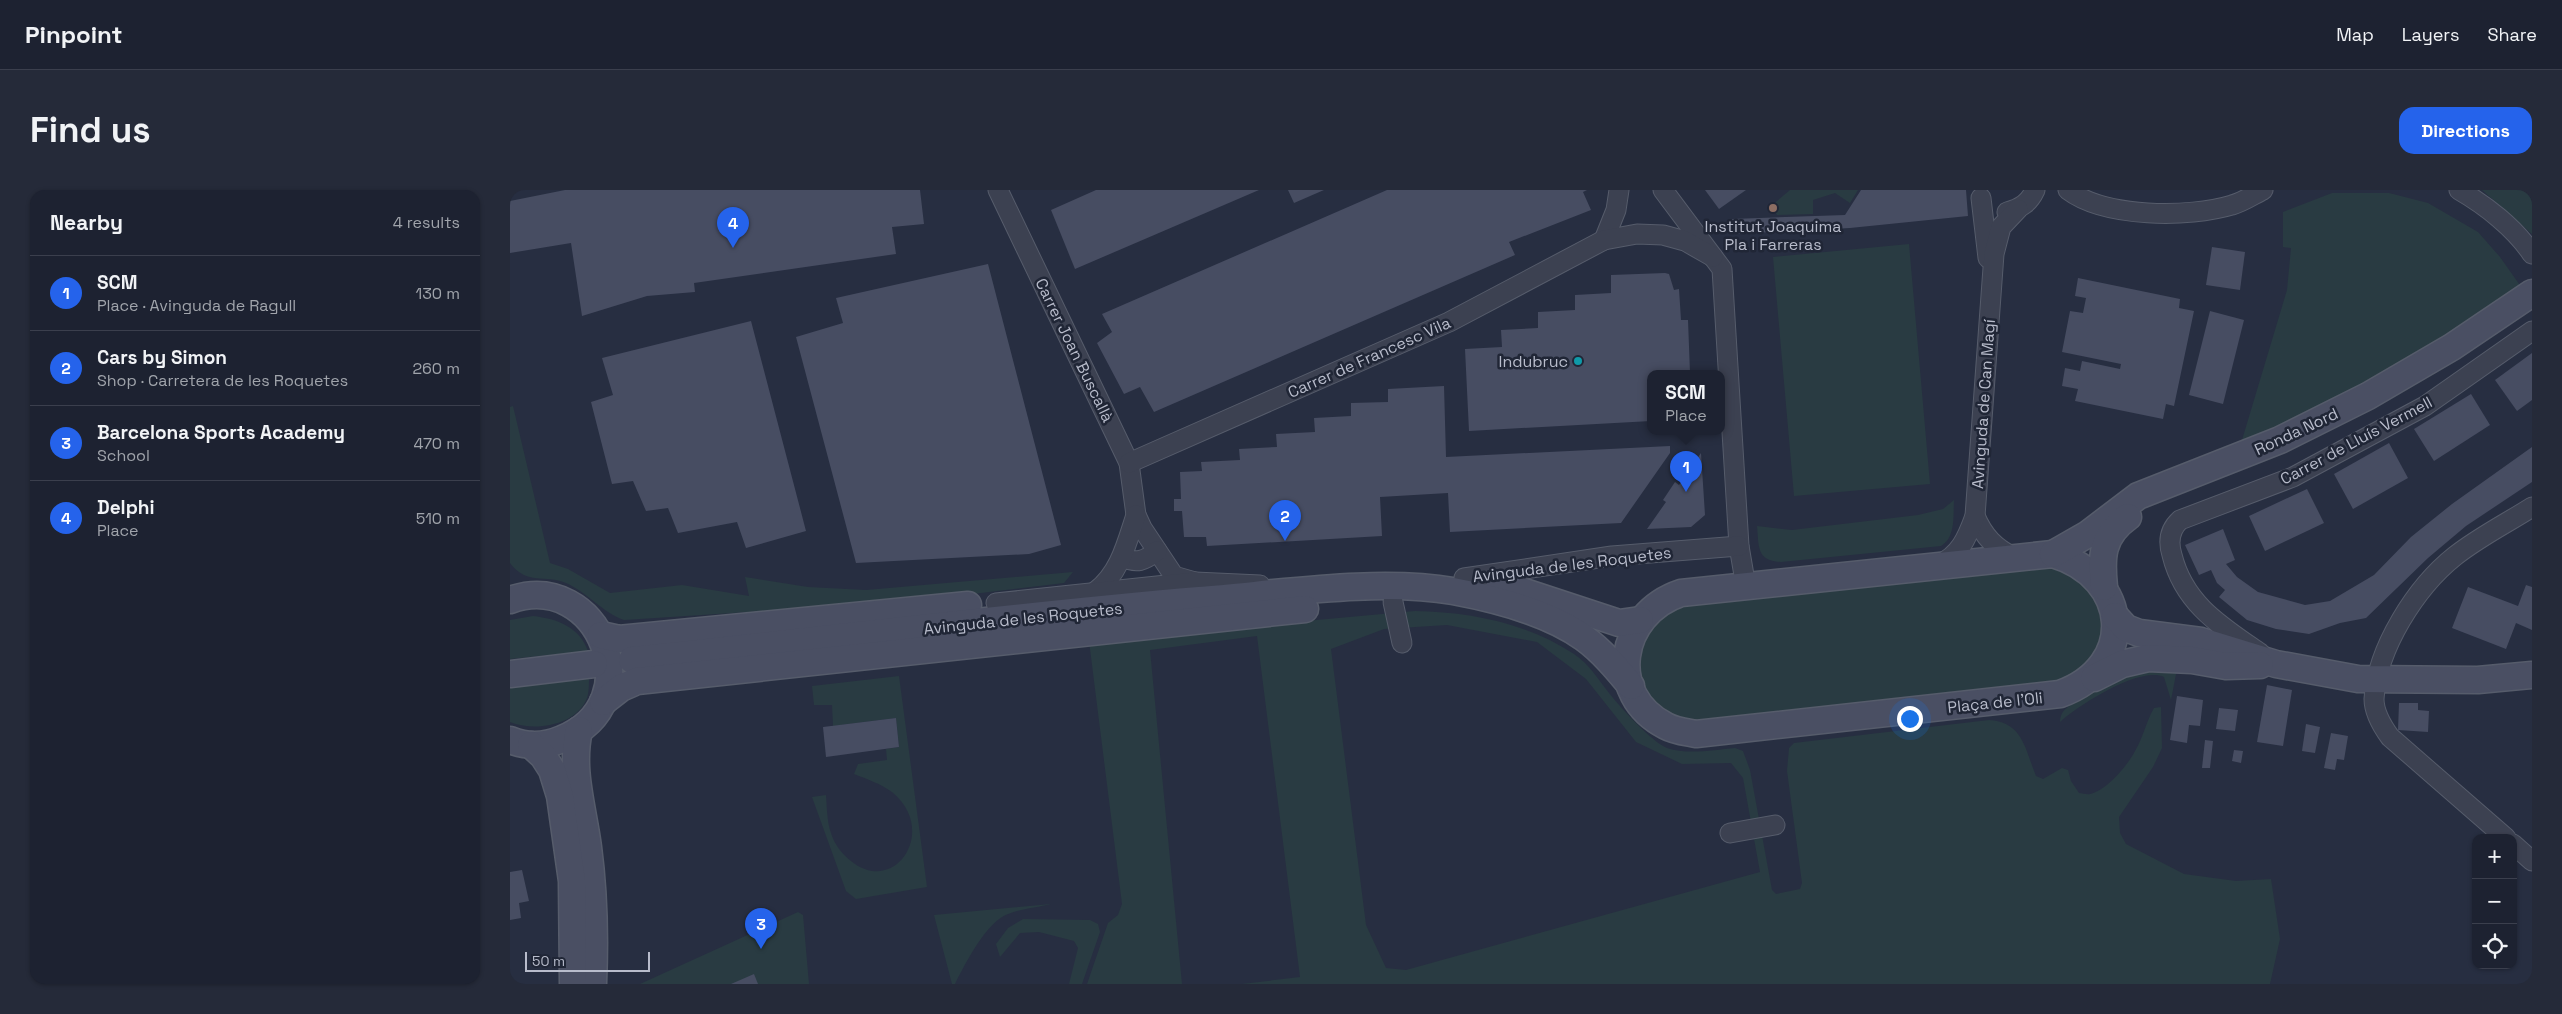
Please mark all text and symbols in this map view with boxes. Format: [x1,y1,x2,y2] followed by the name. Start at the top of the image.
[25,19,122,50] text: Pinpoint
[2336,23,2374,46] text: Map
[2402,23,2459,46] text: Layers
[2487,23,2537,46] text: Share
[2399,107,2532,154] button: Directions
[30,108,151,152] text: Find us
[1767,202,1779,214] marker: Institut Joaquima Pla i Farreras
[717,207,749,248] pin: 4
[50,209,123,236] text: Nearby
[393,212,460,233] text: 4 results
[1705,216,1841,255] place label: Institut Joaquima Pla i Farreras
[97,270,138,295] text: SCM
[1031,275,1119,426] street label: Carrer Joan Buscallà
[62,283,70,304] text: 1
[416,283,460,304] text: 130 m
[97,295,296,316] text: Place · Avinguda de Ragull
[1285,312,1454,403] street label: Carrer de Francesc Vila
[1967,318,2000,490] street label: Avinguda de Can Magí
[97,345,227,370] text: Cars by Simon
[1498,351,1568,372] place label: Indubruc
[1572,355,1584,367] marker: Indubruc
[61,358,71,379] text: 2
[412,358,460,379] text: 260 m
[97,370,348,391] text: Shop · Carretera de les Roquetes
[1647,370,1725,435] popup
[1665,380,1706,405] text: SCM
[2277,391,2436,489] street label: Carrer de Lluís Vermell
[2251,403,2341,460] street label: Ronda Nord
[1665,405,1707,426] text: Place
[97,420,345,445] text: Barcelona Sports Academy
[61,433,71,454] text: 3
[413,433,460,454] text: 470 m
[97,445,150,466] text: School
[1670,451,1702,492] pin: 1
[97,495,155,520] text: Delphi
[1269,500,1301,541] pin: 2
[61,508,71,529] text: 4
[416,508,460,529] text: 510 m
[97,520,139,541] text: Place
[1472,542,1673,587] street label: Avinguda de les Roquetes
[923,598,1124,639] street label: Avinguda de les Roquetes
[1946,687,2044,718] street label: Plaça de l'Oli
[1897,706,1923,732] your location
[2472,834,2517,969] map controls
[2472,834,2517,879] button: +
[2472,879,2517,924] button: −
[745,908,777,949] pin: 3
[2472,924,2517,969] button: locate
[525,949,650,972] scale bar
[532,952,565,970] text: 50 m

